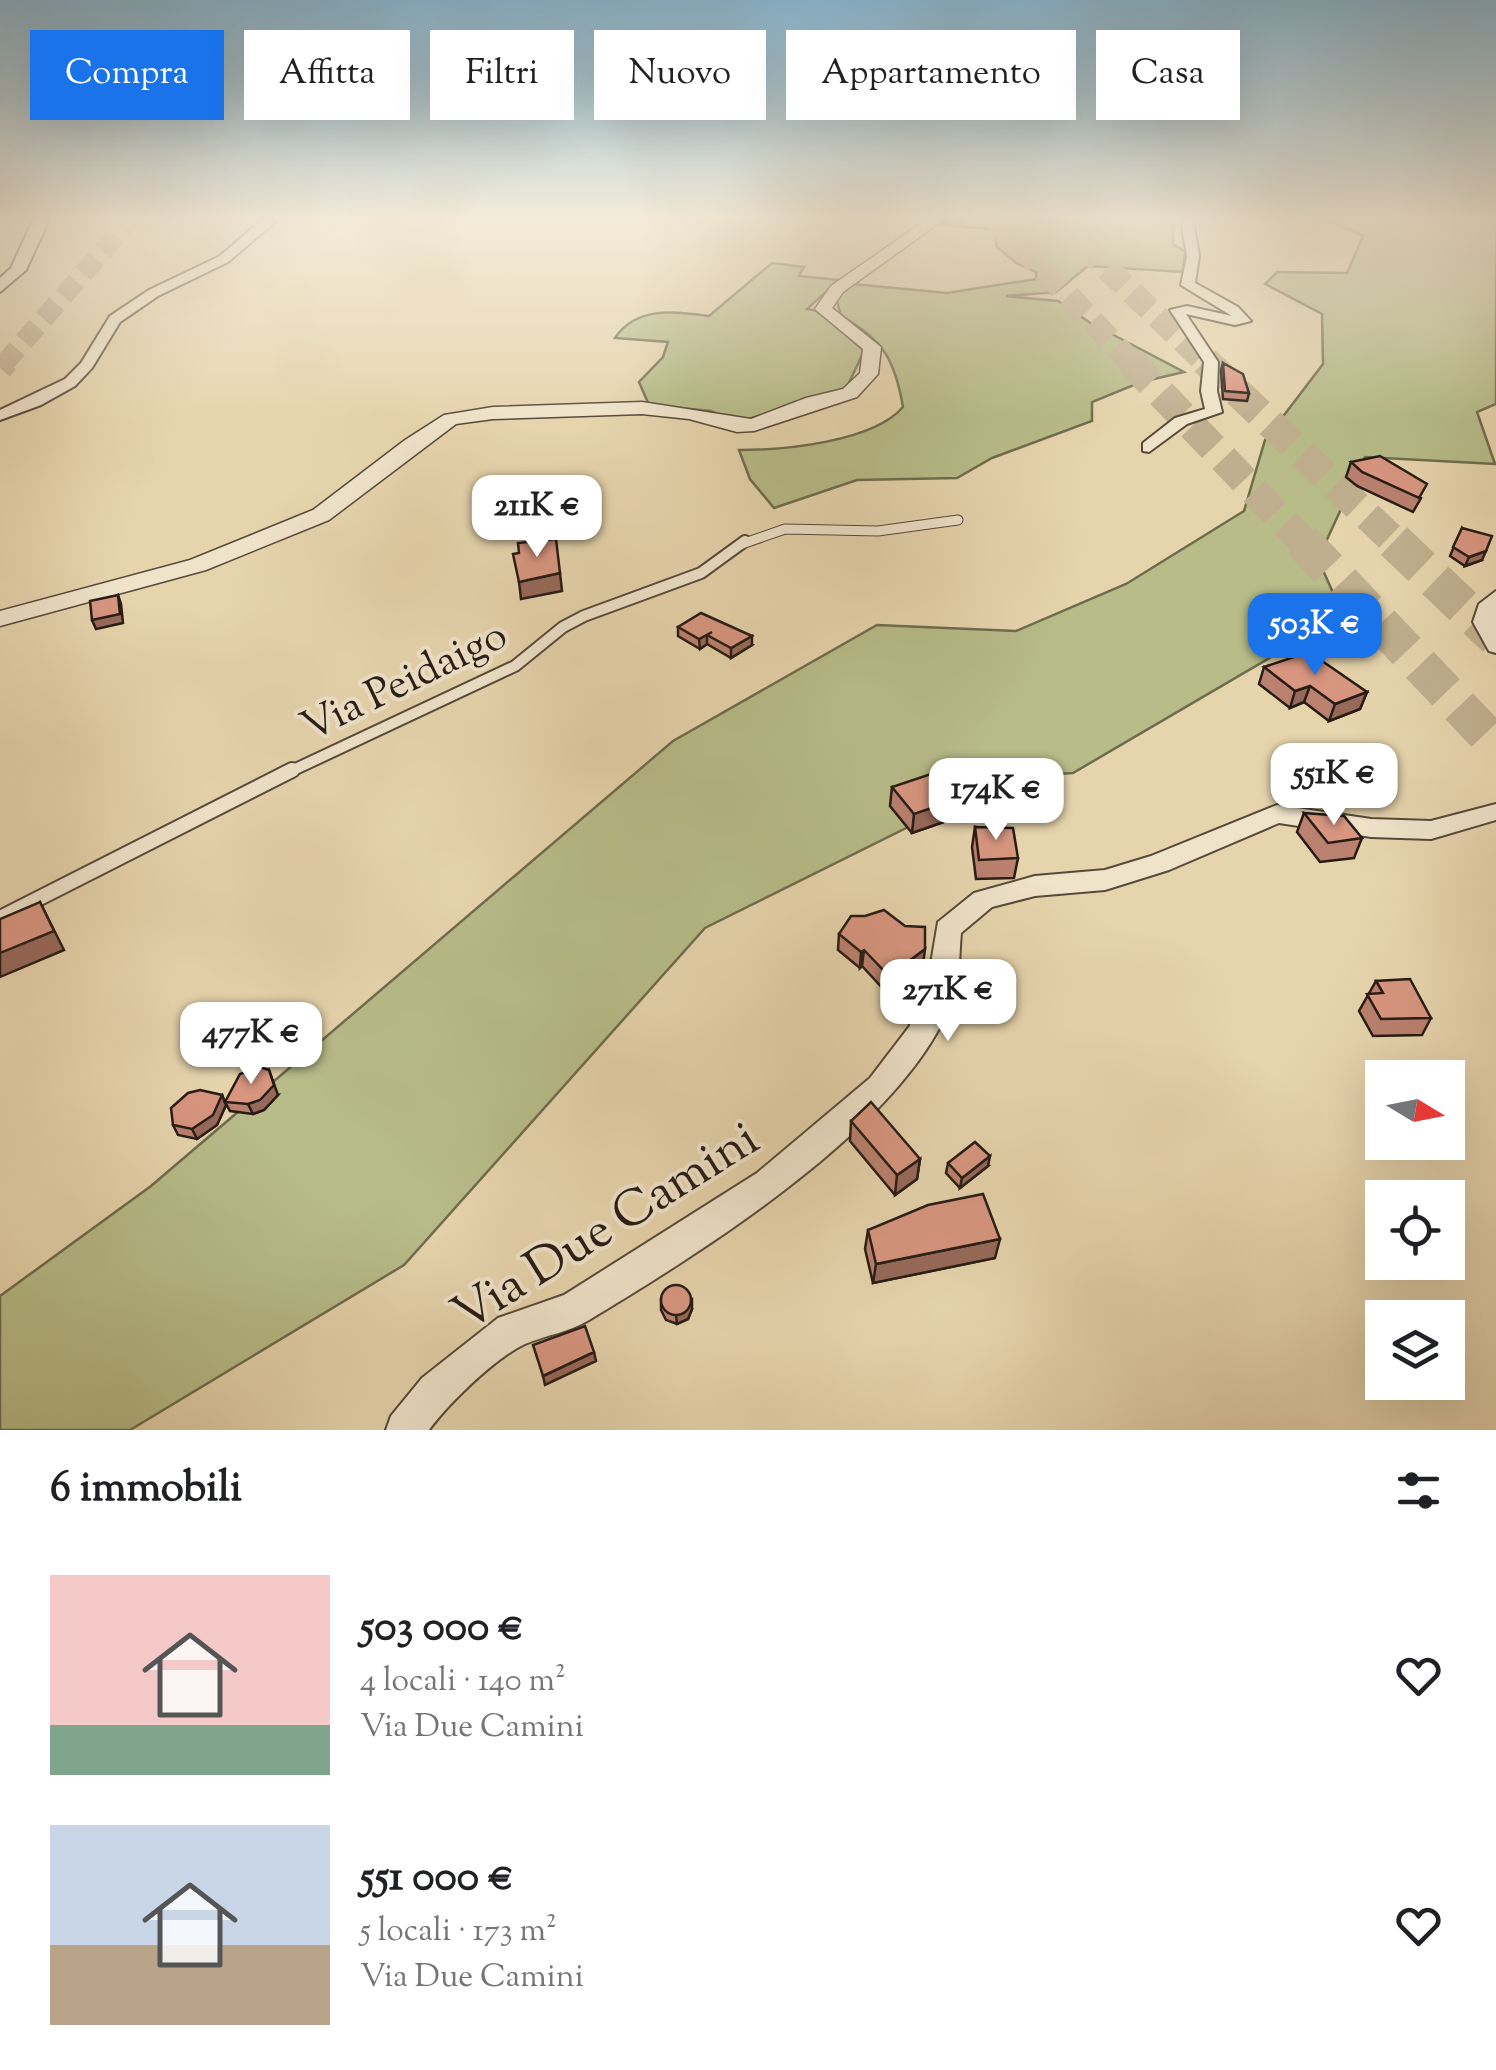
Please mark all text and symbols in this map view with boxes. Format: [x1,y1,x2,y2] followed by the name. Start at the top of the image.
[30,30,224,120] chip: Compra
[244,30,410,120] chip: Affitta
[430,30,574,120] chip: Filtri
[594,30,766,120] chip: Nuovo
[786,30,1076,120] chip: Appartamento
[1096,30,1240,120] chip: Casa
[456,475,618,560] pin: 211K €
[494,484,580,530] text: 211K €
[1234,593,1396,678] pin: 503K €
[1270,602,1360,648] text: 503K €
[292,608,519,759] street label: Via Peidaigo
[1253,743,1415,828] pin: 551K €
[1293,752,1375,798] text: 551K €
[915,758,1077,843] pin: 174K €
[951,767,1041,813] text: 174K €
[867,959,1029,1044] pin: 271K €
[902,968,994,1014] text: 271K €
[170,1002,332,1087] pin: 477K €
[202,1011,300,1057] text: 477K €
[1365,1060,1465,1160] north arrow
[1365,1060,1465,1400] map controls
[440,1106,774,1352] street label: Via Due Camini
[1365,1180,1465,1280] button: locate
[1365,1300,1465,1400] button: layers
[50,1460,242,1520] text: 6 immobili
[1391,1463,1446,1518] icon: filters
[360,1599,524,1659] text: 503 000 €
[130,1615,250,1735] icon: home
[1391,1648,1446,1703] icon: heart
[360,1659,566,1705] text: 4 locali · 140 m²
[360,1705,584,1751] text: Via Due Camini
[360,1849,514,1909] text: 551 000 €
[130,1865,250,1985] icon: home
[1391,1898,1446,1953] icon: heart
[360,1909,557,1955] text: 5 locali · 173 m²
[360,1955,584,2001] text: Via Due Camini

